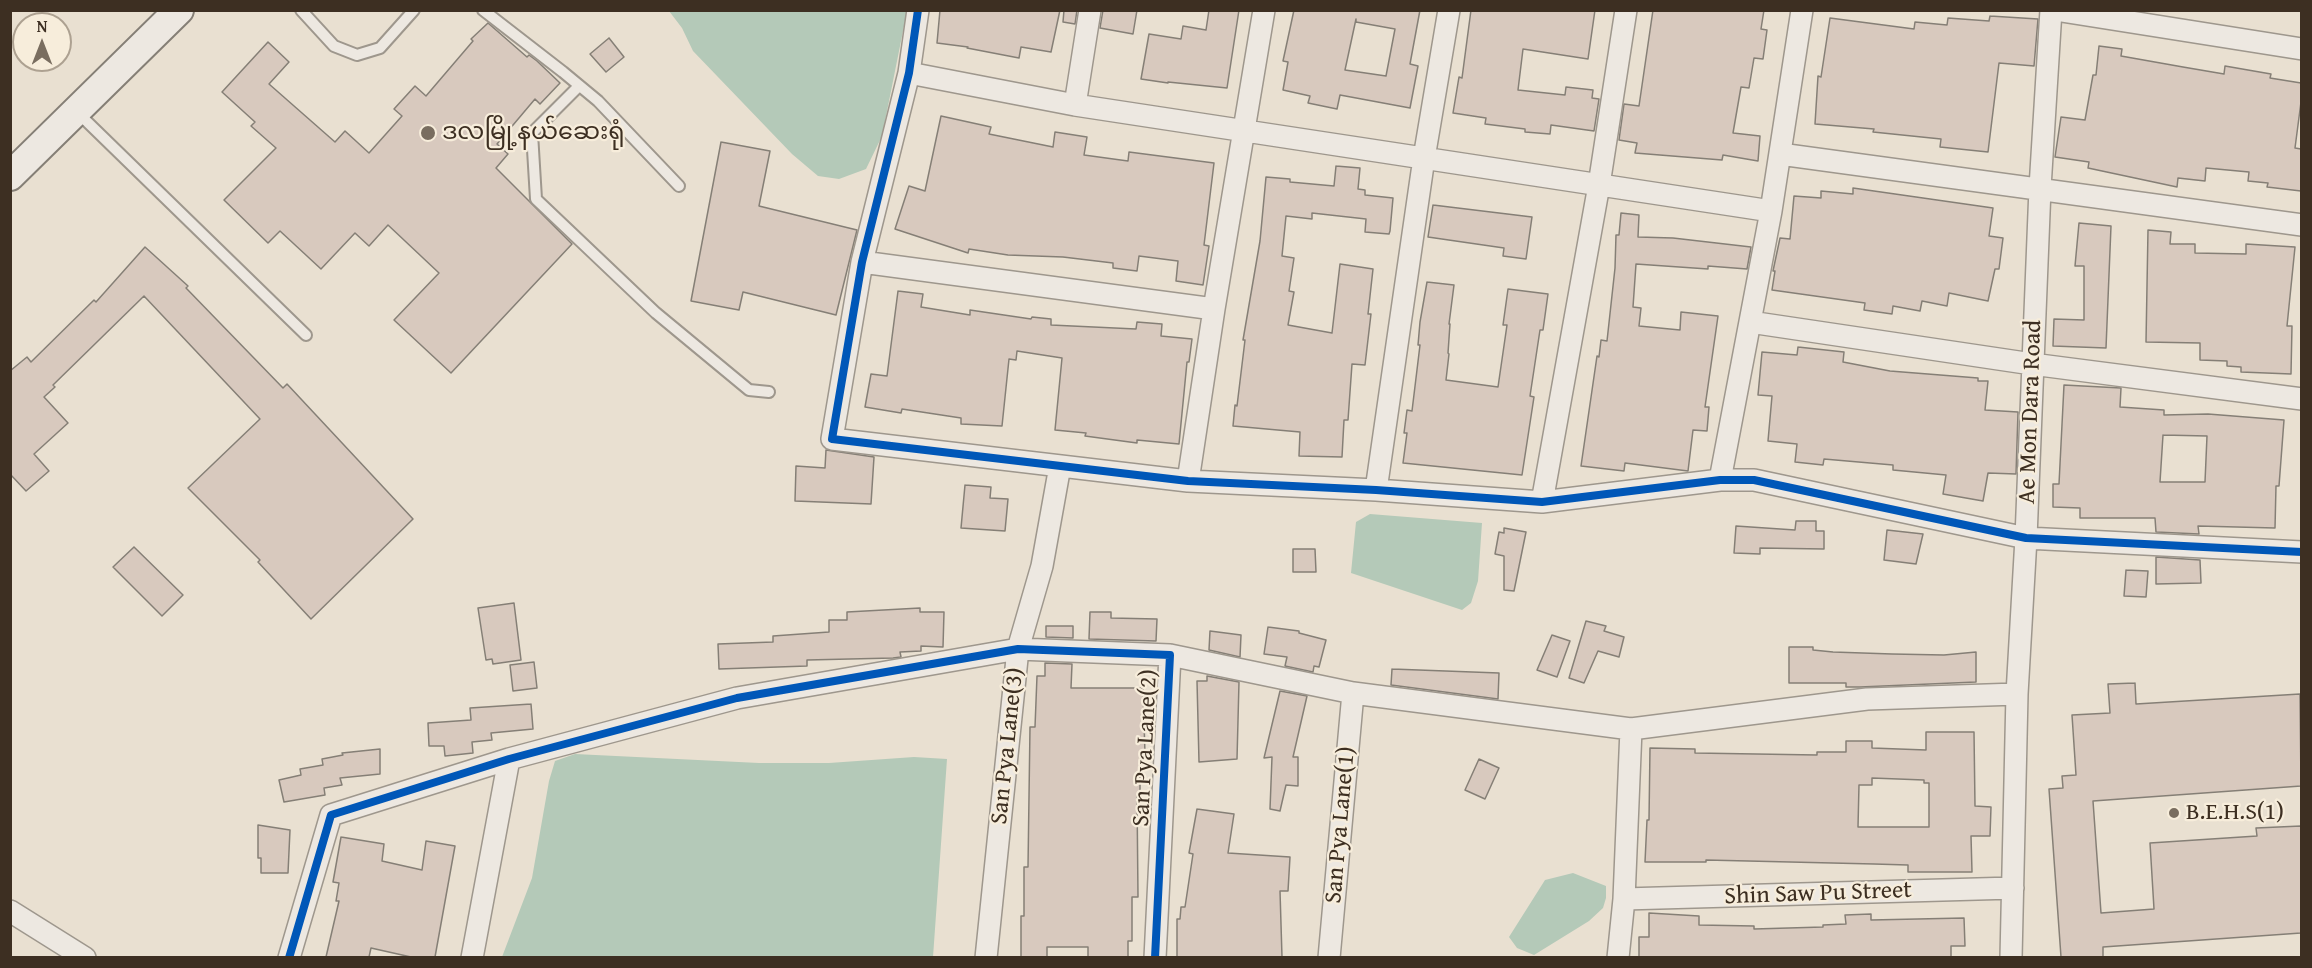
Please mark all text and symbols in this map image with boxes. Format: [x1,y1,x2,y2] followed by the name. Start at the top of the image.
[12,12,72,72] north arrow
[37,14,47,38] text: N
[442,119,625,147] place label: ဒလမြို့နယ်ဆေးရုံ
[419,124,437,142] marker: ဒလမြို့နယ်ဆေးရုံ
[2013,319,2049,505] street label: Ae Mon Dara Road
[985,666,1031,826] street label: San Pya Lane(3)
[1127,668,1165,828] street label: San Pya Lane(2)
[1320,745,1362,905] street label: San Pya Lane(1)
[2186,799,2284,827] place label: B.E.H.S(1)
[2167,806,2181,820] marker: B.E.H.S(1)
[1724,876,1912,912] street label: Shin Saw Pu Street

